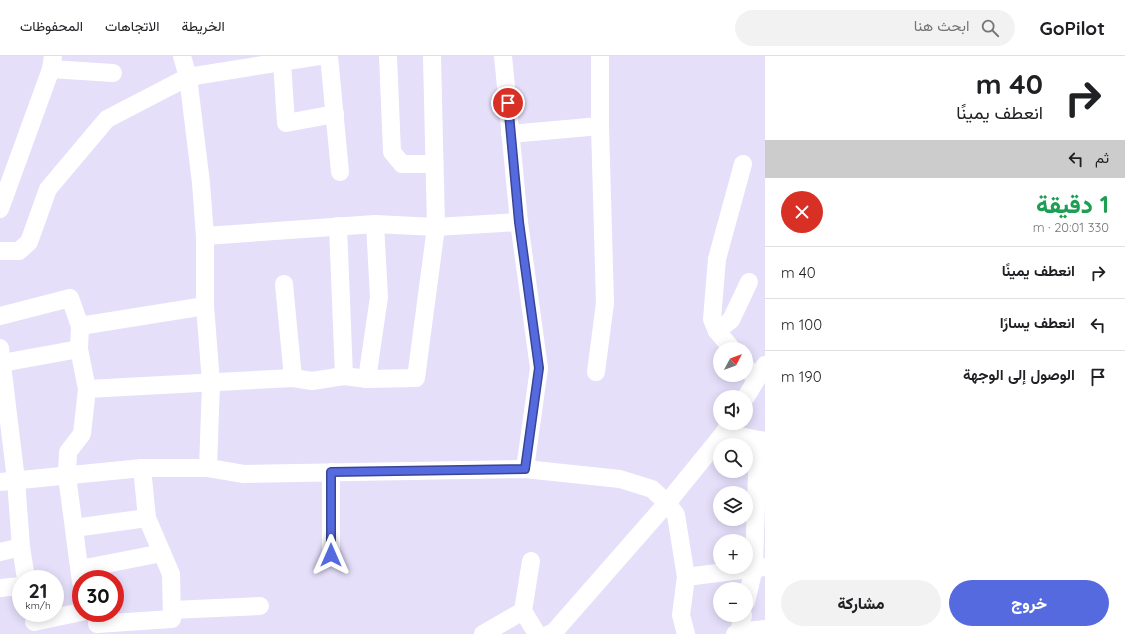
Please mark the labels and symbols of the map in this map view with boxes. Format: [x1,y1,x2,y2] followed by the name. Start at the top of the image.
[491,86,525,120] pin
[713,342,753,382] north arrow
[310,534,352,576] position arrow
[72,570,124,622] speed limit sign: 30

